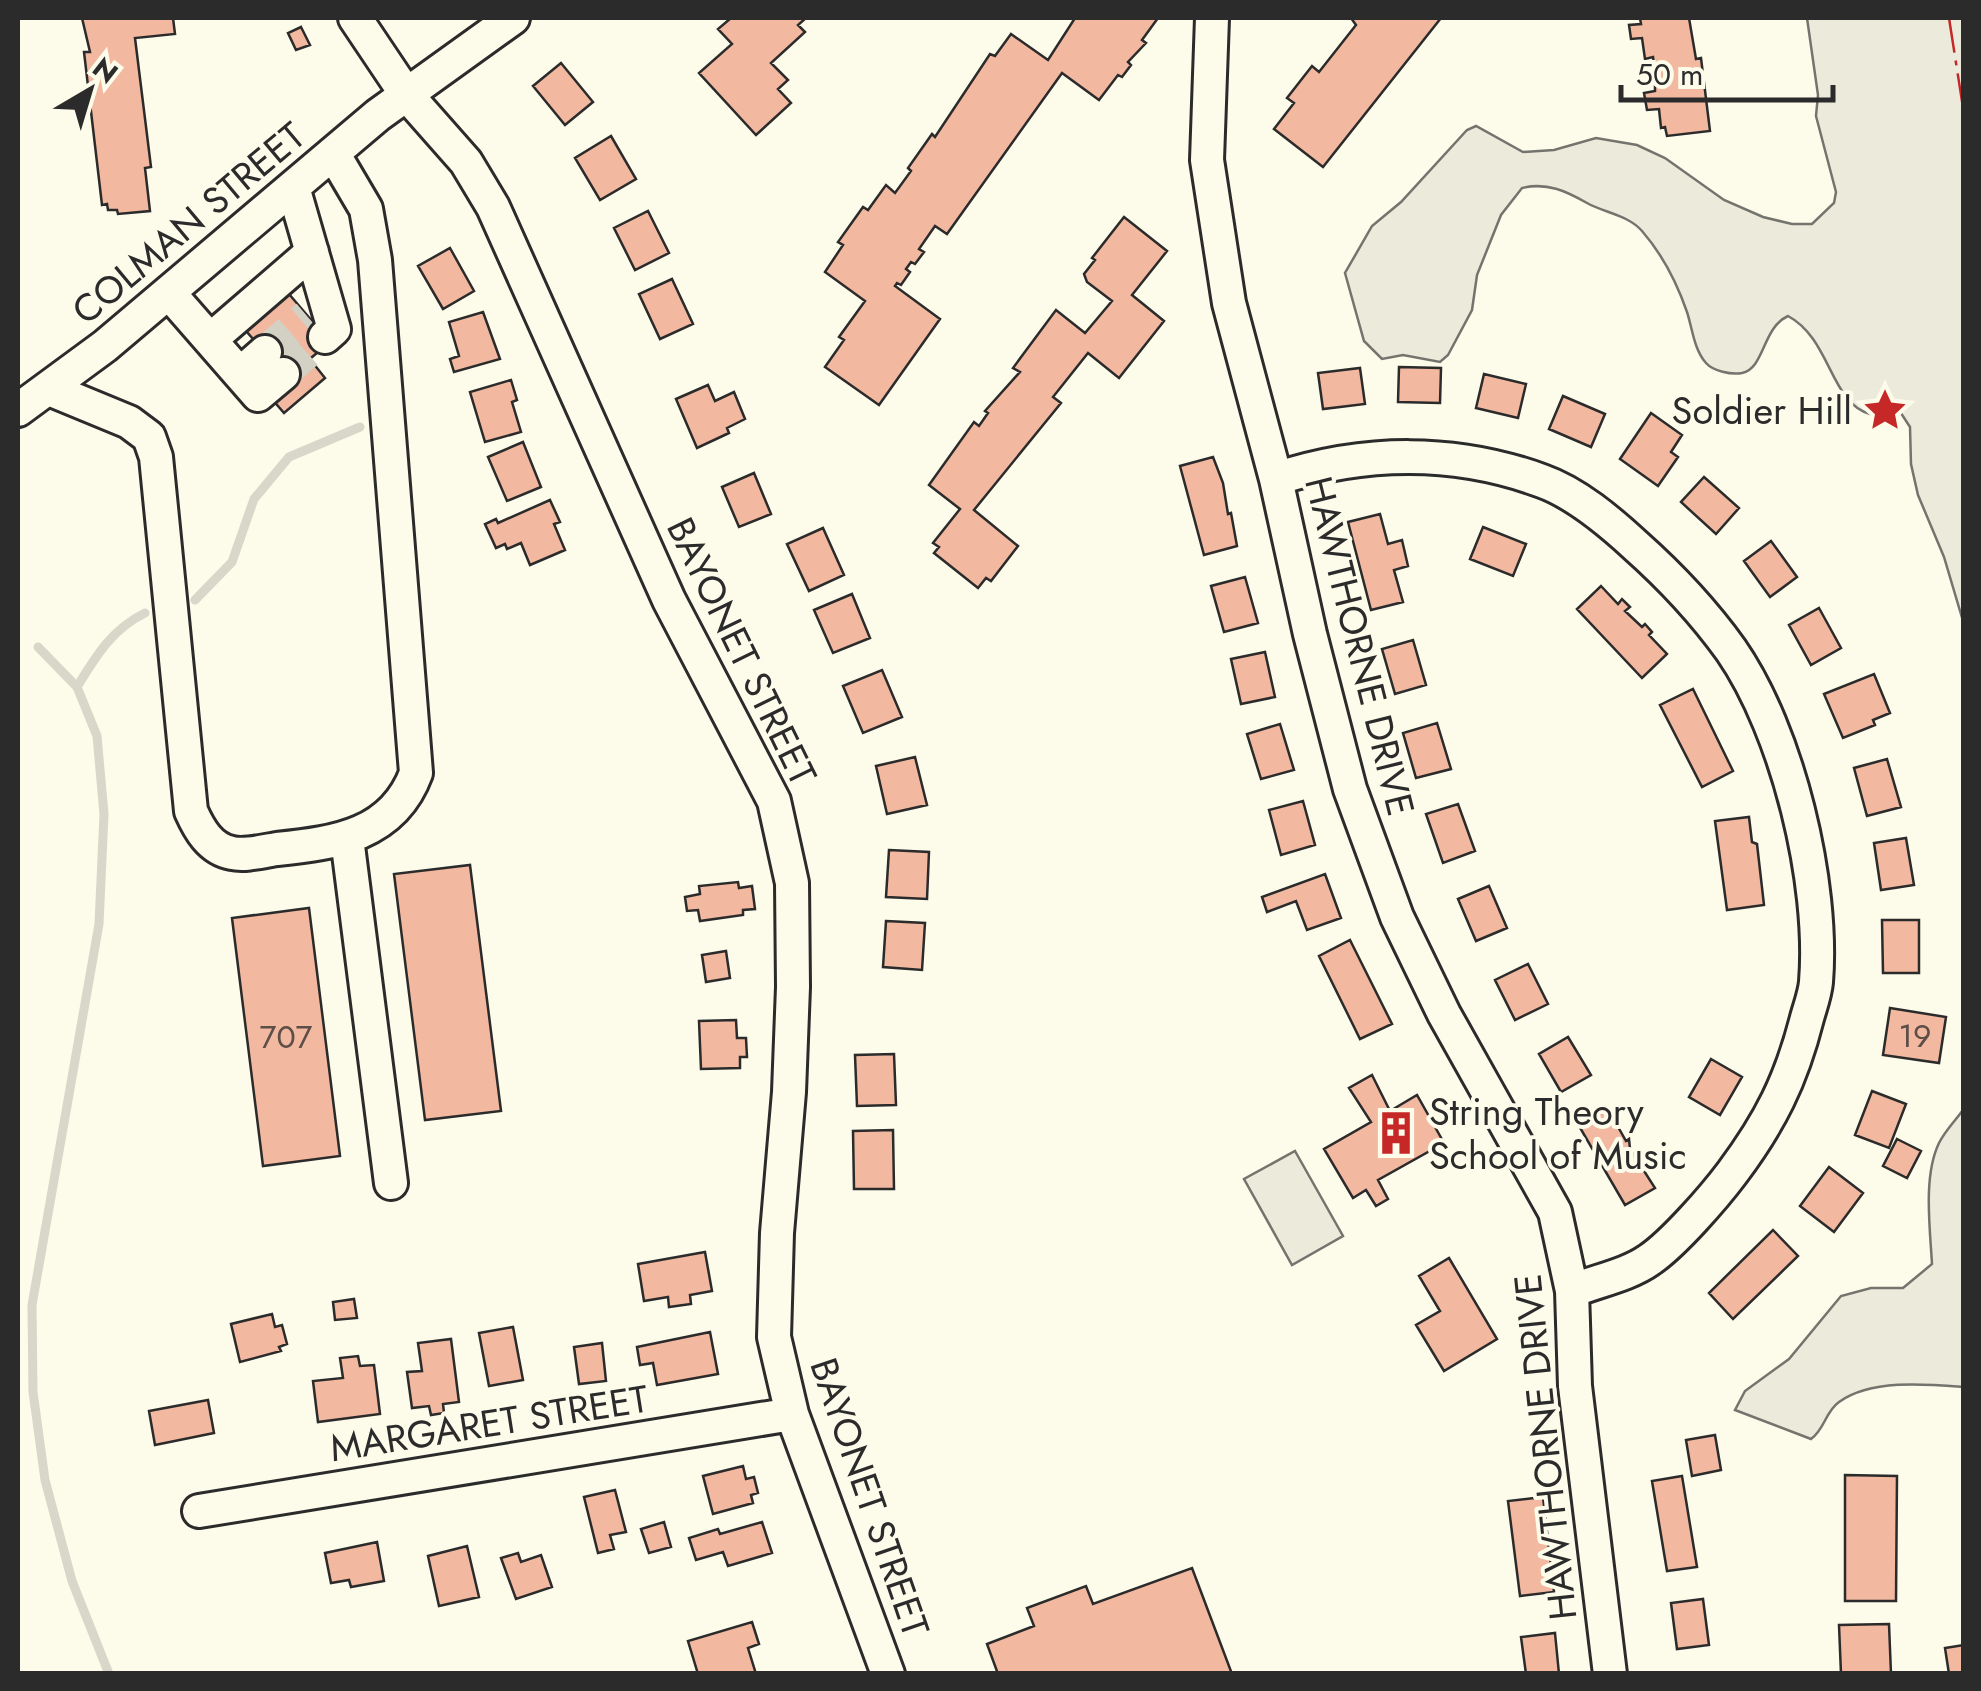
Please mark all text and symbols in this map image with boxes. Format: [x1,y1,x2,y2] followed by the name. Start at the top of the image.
[40,40,140,140] north arrow
[1621,40,1834,102] scale bar
[84,48,126,94] text: N
[1636,53,1703,96] text: 50 m
[60,109,317,337] street label: COLMAN STREET
[1672,383,1852,438] place label: Soldier Hill
[1861,386,1909,434] place icon: Soldier Hill
[1291,471,1429,821] street label: HAWTHORNE DRIVE
[653,508,831,794] street label: BAYONET STREET
[1899,1013,1931,1059] house number: 19
[260,1014,313,1060] house number: 707
[1429,1084,1687,1183] place label: String Theory School of Music
[1372,1109,1420,1157] building icon: String Theory School of Music
[1499,1271,1591,1623] street label: HAWTHORNE DRIVE
[797,1350,944,1644] street label: BAYONET STREET
[326,1371,652,1475] street label: MARGARET STREET

